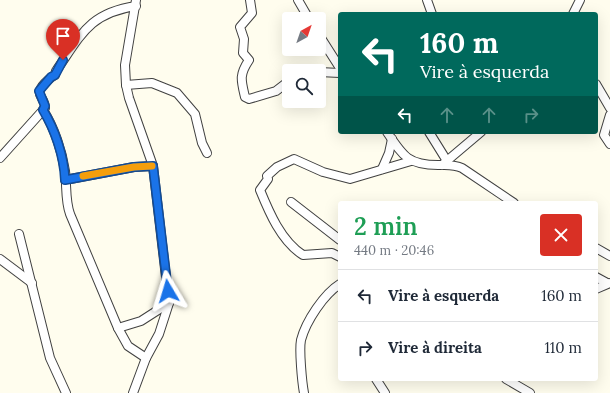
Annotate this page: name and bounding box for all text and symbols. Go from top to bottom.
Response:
north arrow [282,12,326,56]
map controls [282,12,326,108]
pin [46,19,80,60]
icon: arrive [52,25,74,47]
text: 160 m [420,25,498,61]
icon: left [354,28,406,80]
text: Vire à esquerda [420,60,549,83]
button: search [282,64,326,108]
icon: left [394,104,416,126]
icon: ahead [436,104,458,126]
icon: ahead [478,104,500,126]
icon: right [520,104,542,126]
text: 2 min [354,211,418,242]
button: close [540,214,582,256]
text: 440 m · 20:46 [354,242,434,259]
position arrow [147,270,189,312]
icon: left [354,285,376,307]
text: Vire à esquerda [388,286,499,305]
text: 160 m [541,286,582,305]
icon: right [354,337,376,359]
text: Vire à direita [388,338,482,357]
text: 110 m [544,338,582,357]

